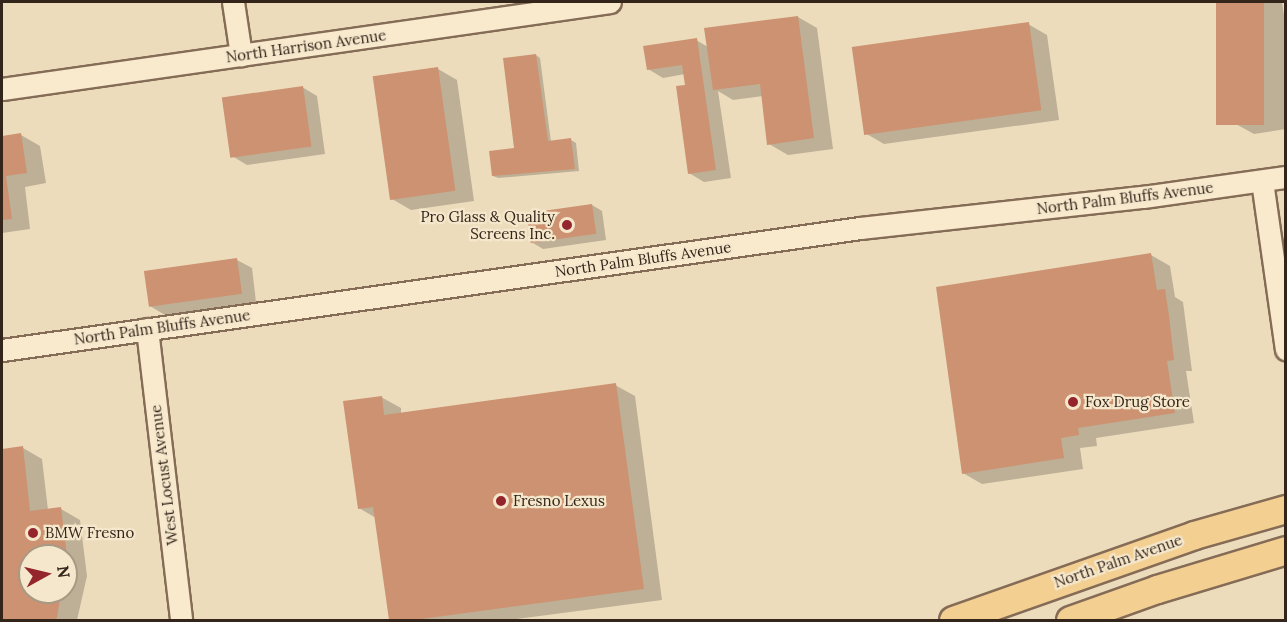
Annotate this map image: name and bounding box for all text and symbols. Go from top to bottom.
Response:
street label: North Harrison Avenue [225,26,387,66]
street label: North Palm Bluffs Avenue [1036,178,1214,218]
place label: Pro Glass & Quality Screens Inc. [420,207,555,242]
marker: Pro Glass & Quality Screens Inc. [560,218,574,232]
street label: North Palm Bluffs Avenue [554,238,732,280]
street label: North Palm Bluffs Avenue [73,306,251,348]
place label: Fox Drug Store [1085,393,1190,411]
marker: Fox Drug Store [1066,395,1080,409]
street label: West Locust Avenue [146,404,182,546]
place label: Fresno Lexus [513,492,605,510]
marker: Fresno Lexus [494,494,508,508]
place label: BMW Fresno [45,524,134,542]
marker: BMW Fresno [26,526,40,540]
street label: North Palm Avenue [1052,531,1184,591]
north arrow [18,544,78,604]
text: N [53,564,75,579]

